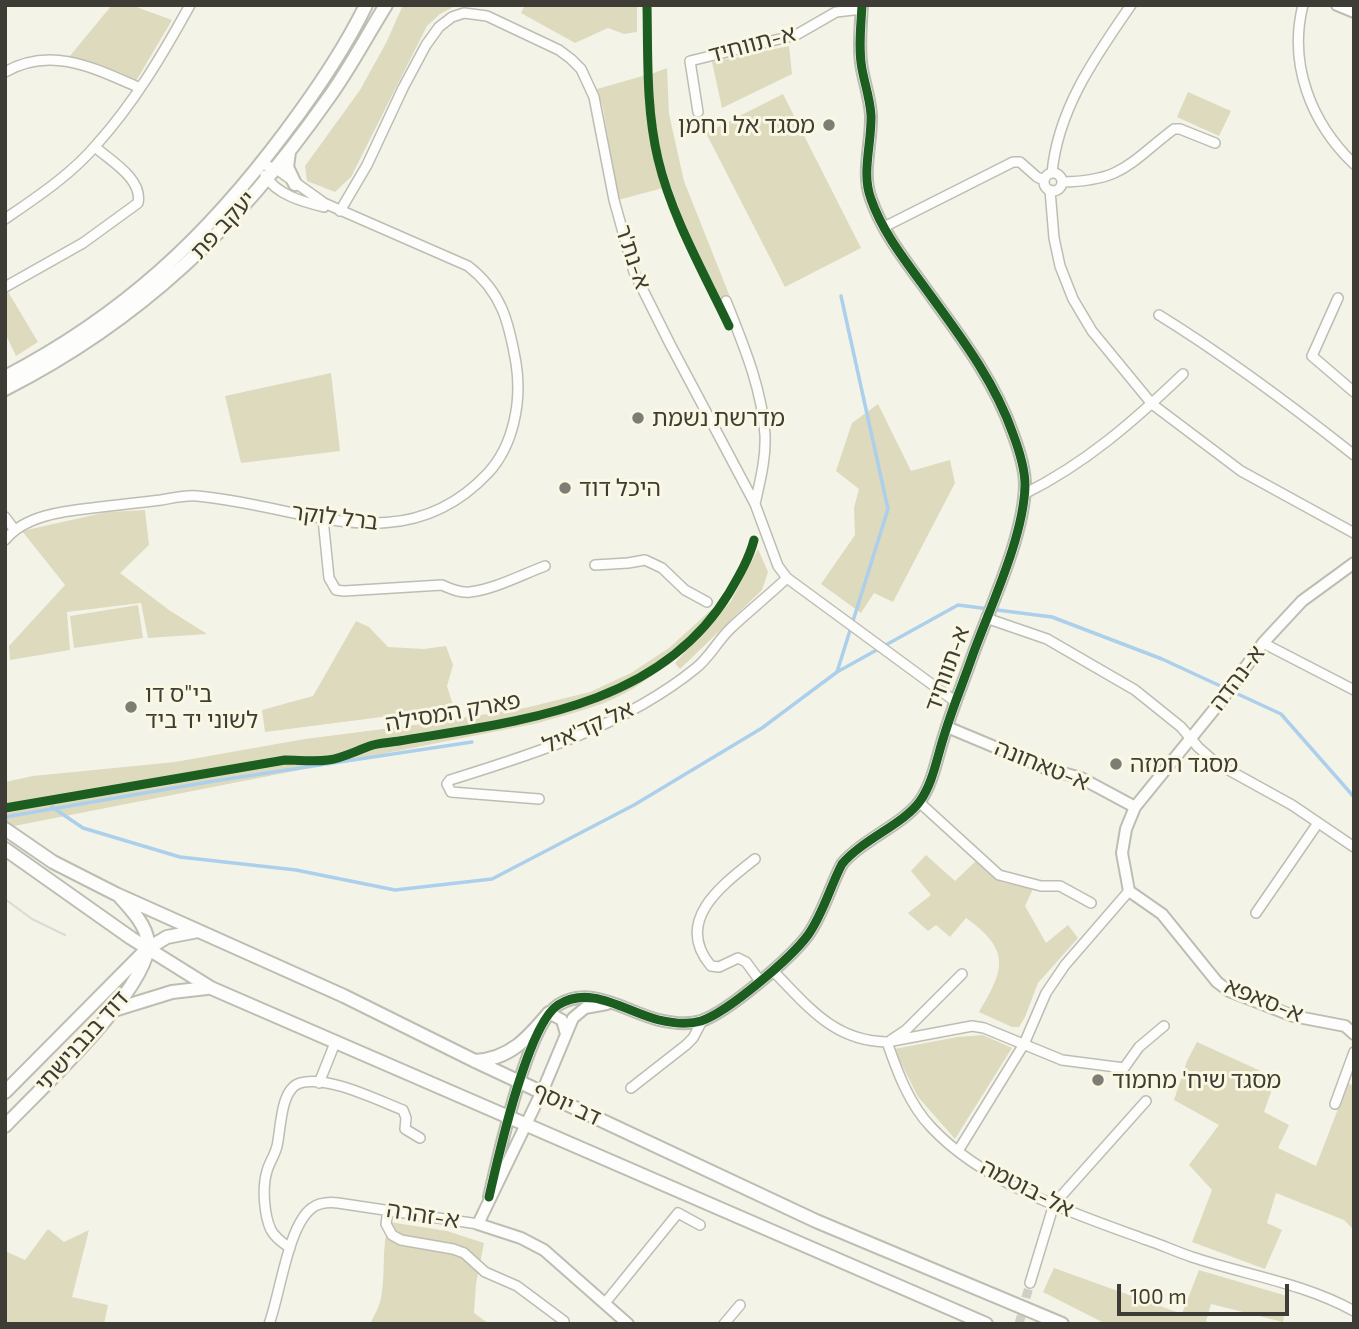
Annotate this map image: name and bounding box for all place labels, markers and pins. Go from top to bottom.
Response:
place label: מסגד אל רחמן [678,111,815,139]
marker: מסגד אל רחמן [821,117,837,133]
place label: מדרשת נשמת [652,404,785,432]
marker: מדרשת נשמת [630,410,646,426]
place label: היכל דוד [579,474,661,502]
marker: היכל דוד [557,480,573,496]
place label: בי"ס דו לשוני יד ביד [145,680,258,734]
marker: בי"ס דו לשוני יד ביד [123,699,139,715]
place label: מסגד חמזה [1130,750,1238,778]
marker: מסגד חמזה [1108,756,1124,772]
place label: מסגד שיח' מחמוד [1112,1066,1281,1094]
marker: מסגד שיח' מחמוד [1090,1072,1106,1088]

